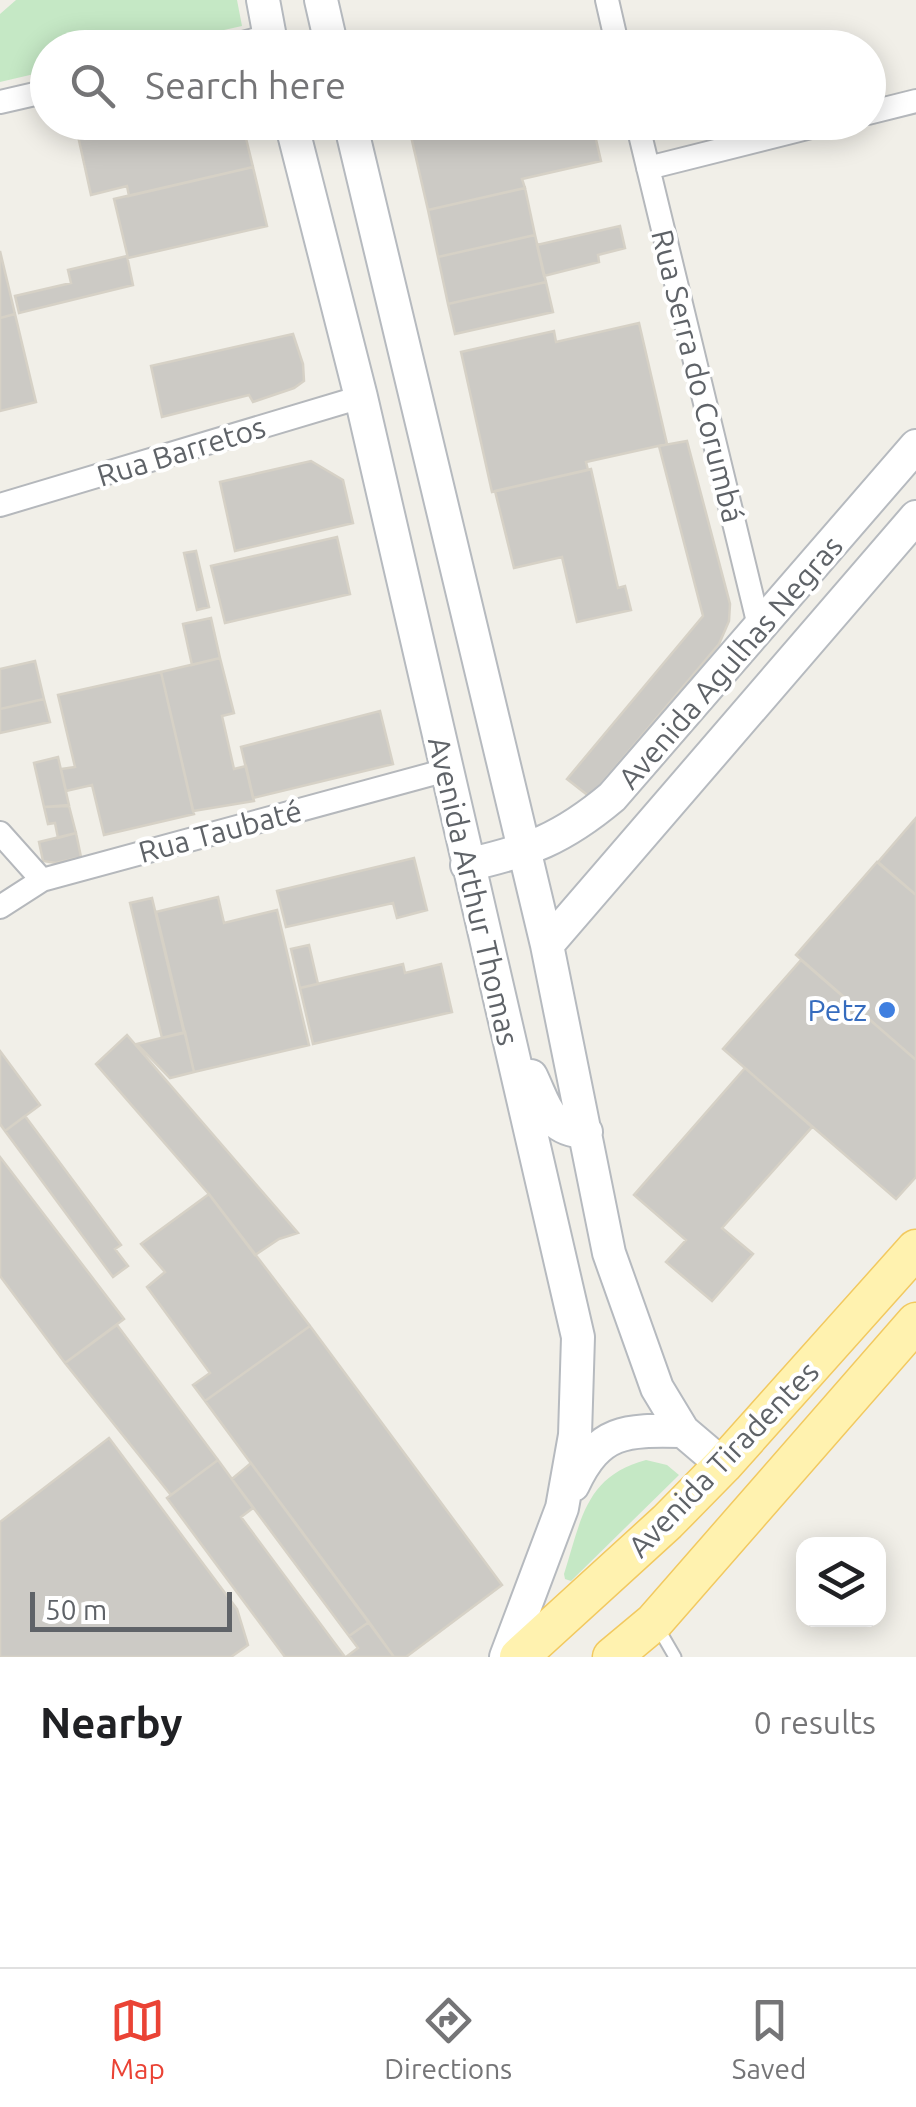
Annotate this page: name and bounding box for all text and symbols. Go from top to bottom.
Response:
search box [30,30,886,140]
icon: search [65,58,120,113]
text: Search here [145,64,346,106]
street label: Rua Serra do Corumbá [645,226,751,526]
street label: Rua Barretos [93,409,269,493]
street label: Avenida Agulhas Negras [611,529,849,795]
street label: Avenida Arthur Thomas [422,734,526,1048]
street label: Rua Taubaté [135,793,305,869]
place label: Petz [808,993,867,1027]
marker: Petz [876,999,898,1021]
street label: Avenida Tiradentes [621,1354,825,1564]
map controls [796,1537,886,1627]
button: layers [796,1537,886,1627]
scale bar [30,1587,232,1632]
text: 50 m [45,1594,107,1625]
text: Nearby [40,1699,183,1746]
text: 0 results [754,1704,876,1740]
tab: Map [110,1993,165,2084]
tab: Directions [384,1993,512,2084]
tab: Saved [732,1993,806,2084]

